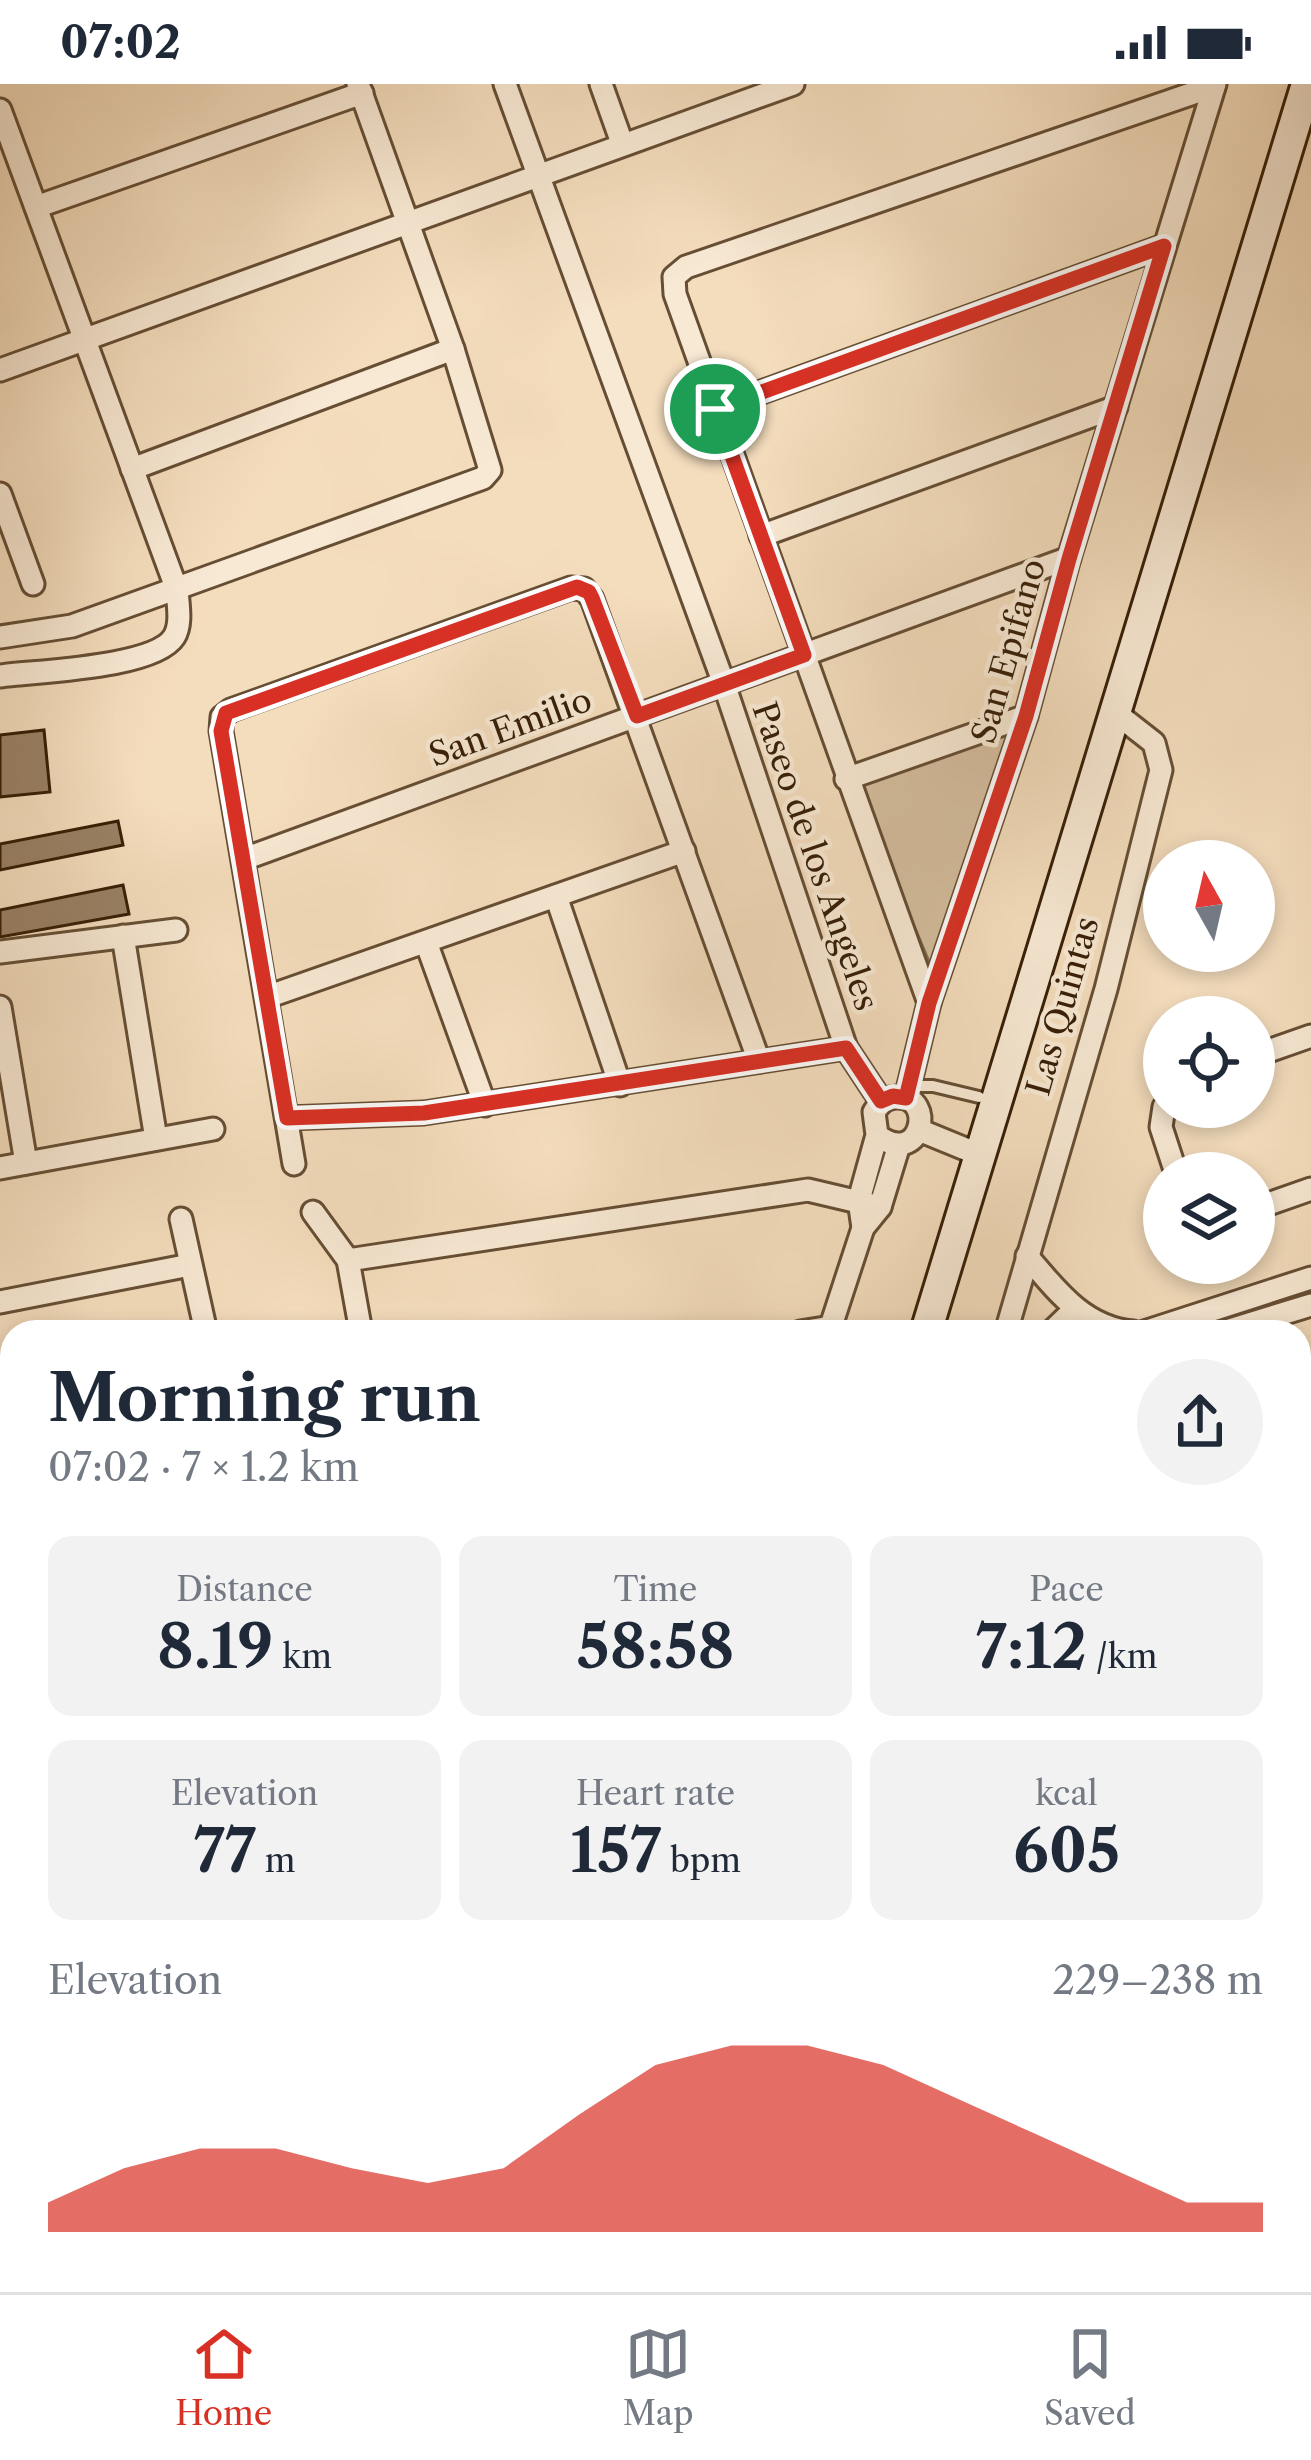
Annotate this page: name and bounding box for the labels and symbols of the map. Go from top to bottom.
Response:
pin [664,358,766,460]
street label: San Epifano [963,554,1054,748]
street label: San Emilio [423,679,597,776]
street label: Paseo de los Angeles [744,697,888,1016]
north arrow [1143,840,1275,972]
street label: Las Quintas [1017,912,1108,1100]

